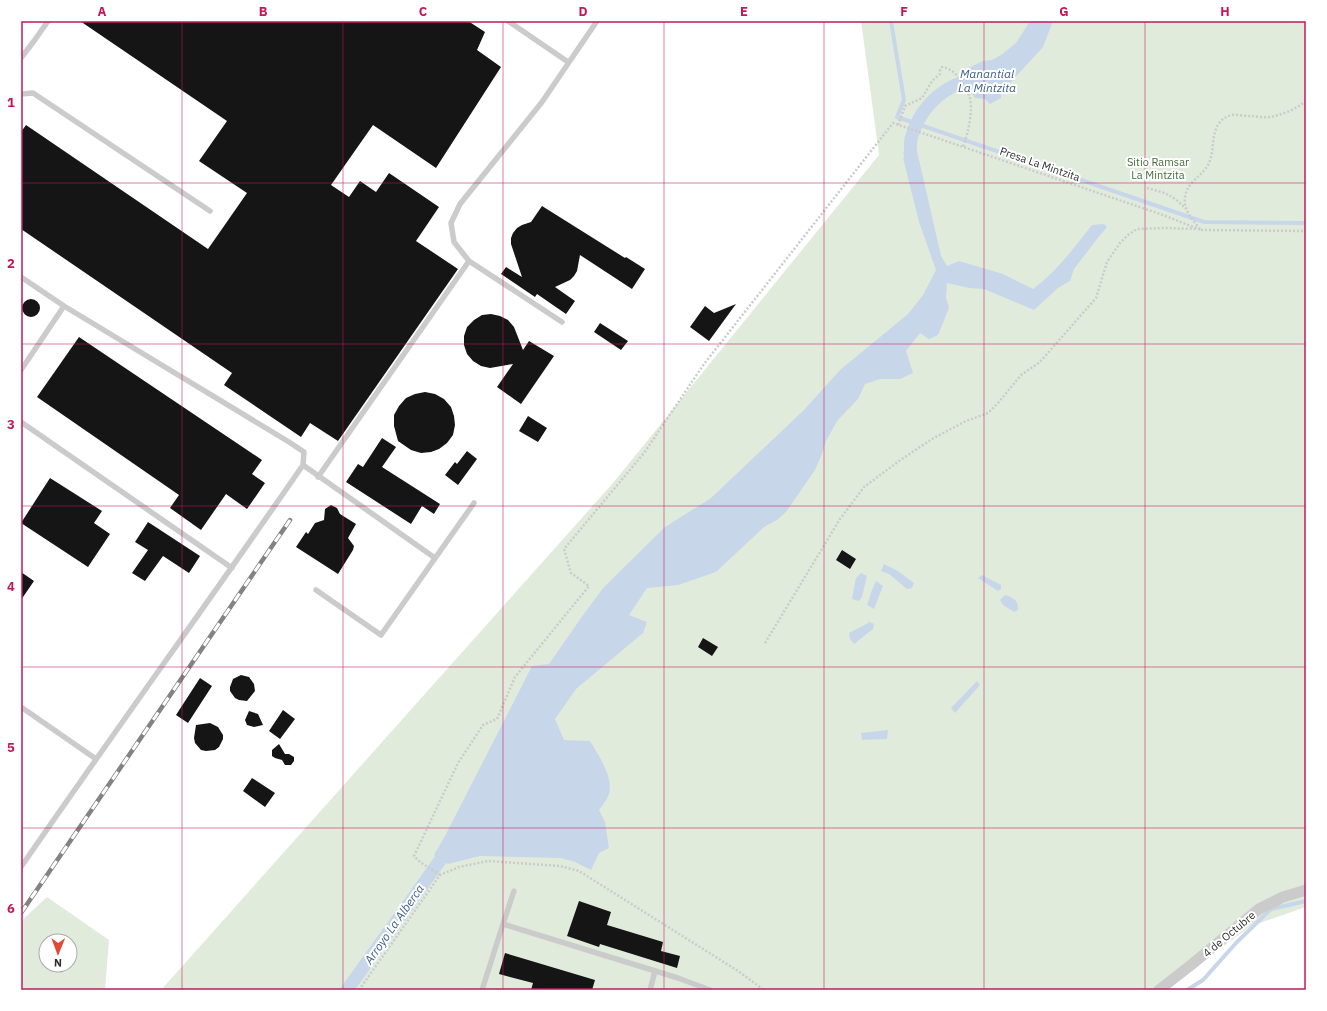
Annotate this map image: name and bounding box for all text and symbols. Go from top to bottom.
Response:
text: A [98,3,107,20]
text: B [259,3,268,20]
text: C [419,3,428,20]
text: D [578,3,588,20]
text: E [740,3,748,20]
text: F [900,3,908,20]
text: G [1059,3,1069,20]
text: H [1220,3,1230,20]
water label: Manantial La Mintzita [958,66,1016,95]
text: 1 [7,94,15,111]
street label: Presa La Mintzita [998,144,1082,184]
park label: Sitio Ramsar La Mintzita [1127,155,1189,182]
text: 2 [7,255,15,272]
text: 3 [7,416,15,433]
text: 4 [7,578,15,595]
text: 5 [7,739,15,756]
water label: Arroyo La Alberca [360,881,427,968]
text: 6 [7,900,15,917]
street label: 4 de Octubre [1200,908,1258,960]
north arrow [38,933,78,973]
text: N [54,956,62,970]

